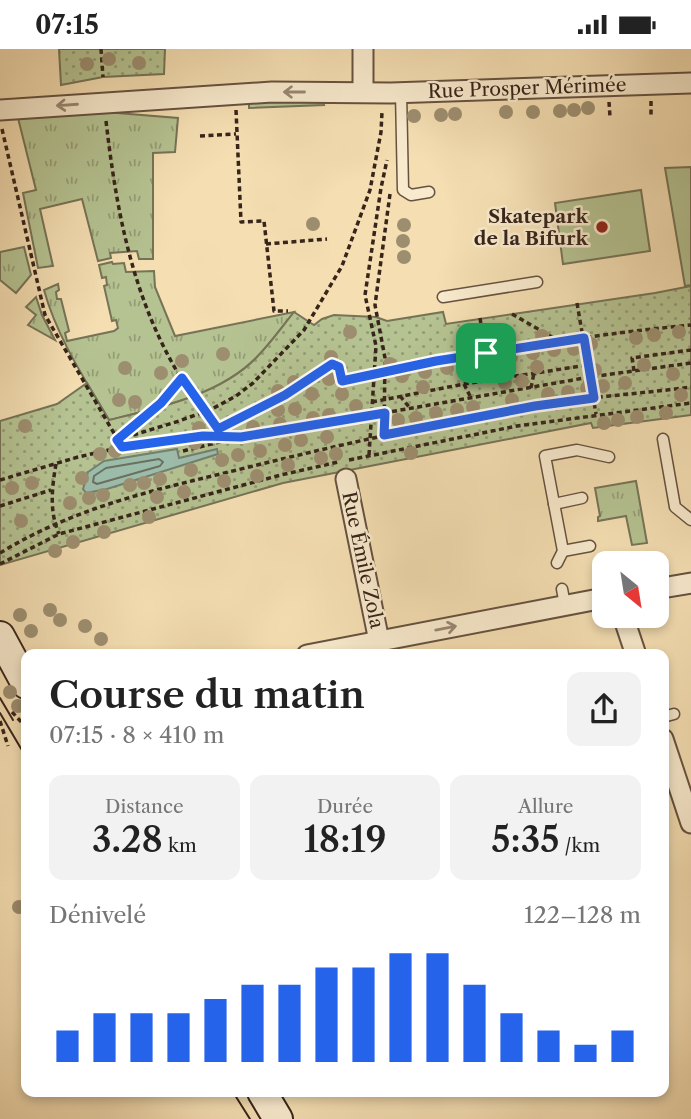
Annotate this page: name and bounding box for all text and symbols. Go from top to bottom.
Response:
text: 07:15 [35,9,99,41]
street label: Rue Prosper Mérimée [427,73,627,103]
one-way arrow [283,85,306,99]
one-way arrow [56,99,79,112]
place label: Skatepark de la Bifurk [474,205,588,250]
marker: Skatepark de la Bifurk [594,219,610,235]
pin [456,323,516,383]
icon: arrive [467,334,505,372]
street label: Rue Émile Zola [337,489,389,631]
north arrow [592,551,668,628]
map controls [592,551,669,628]
one-way arrow [434,621,457,634]
text: Course du matin [49,671,365,718]
button: share [567,672,641,746]
text: 07:15 · 8 × 410 m [49,721,224,749]
text: Distance [105,795,184,818]
text: Durée [317,795,373,818]
text: Allure [518,795,573,818]
text: 3.28 [92,818,163,861]
text: 18:19 [303,818,387,861]
text: 5:35 [491,818,559,861]
text: km [163,834,197,857]
text: /km [559,834,600,857]
text: Dénivelé [49,901,146,929]
text: 122–128 m [524,901,641,929]

